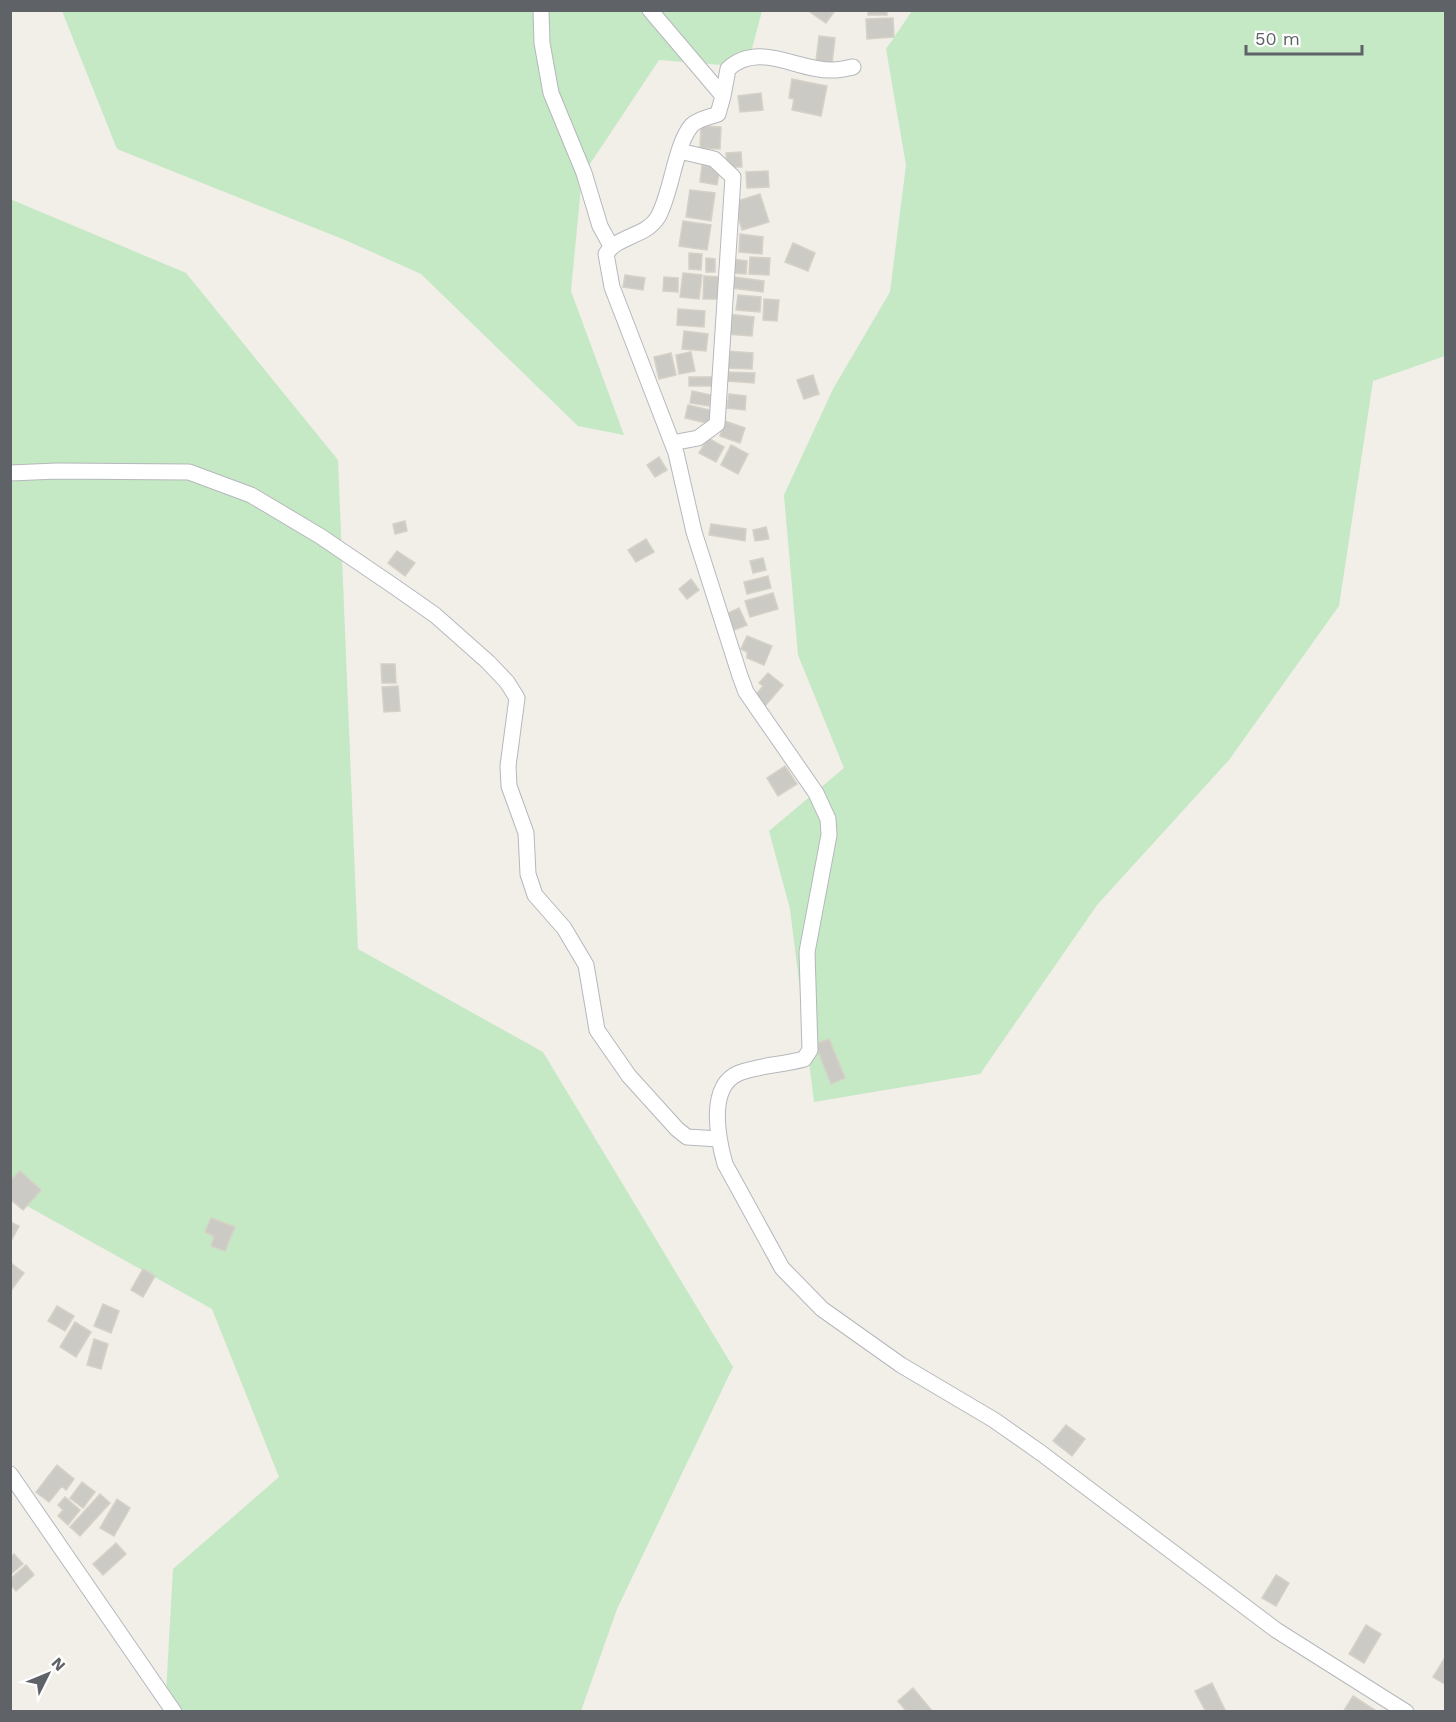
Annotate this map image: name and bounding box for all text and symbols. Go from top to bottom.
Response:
scale bar [1246,18,1362,56]
text: 50 m [1255,28,1300,49]
north arrow [18,1644,78,1704]
text: N [48,1653,70,1675]

